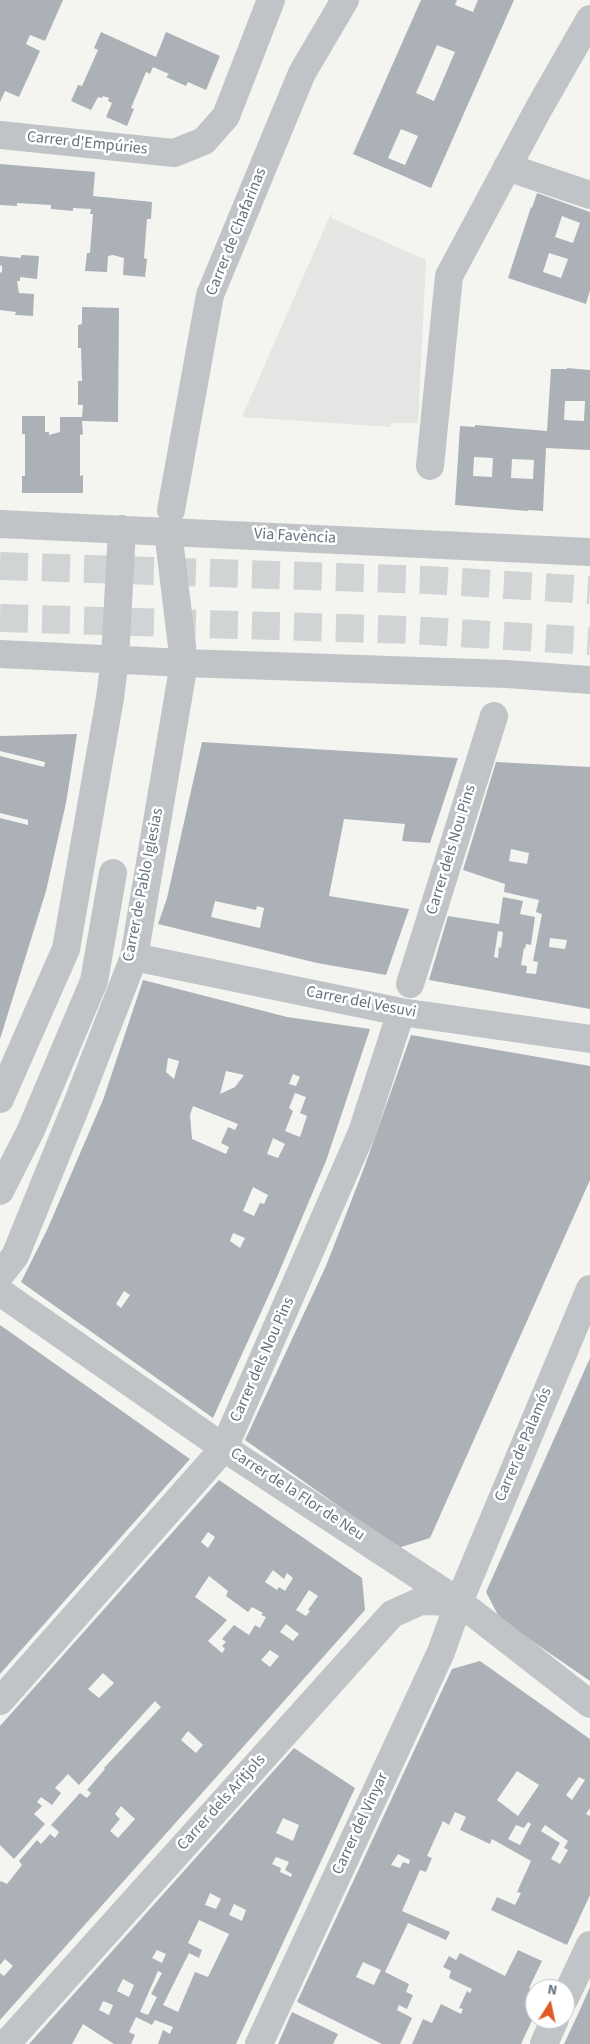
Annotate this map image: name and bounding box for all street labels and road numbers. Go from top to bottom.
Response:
street label: Carrer d'Empúries [26,128,148,160]
street label: Carrer de Chafarinas [203,165,271,299]
street label: Via Favència [253,525,337,549]
street label: Carrer dels Nou Pins [423,783,481,917]
street label: Carrer de Pablo Iglesias [120,807,168,963]
street label: Carrer del Vesuvi [304,983,418,1023]
street label: Carrer dels Nou Pins [227,1294,299,1426]
street label: Carrer de Palamós [491,1385,557,1505]
street label: Carrer de la Flor de Neu [226,1444,368,1546]
street label: Carrer dels Aritjols [174,1751,270,1855]
street label: Carrer del Vinyar [329,1770,393,1878]

